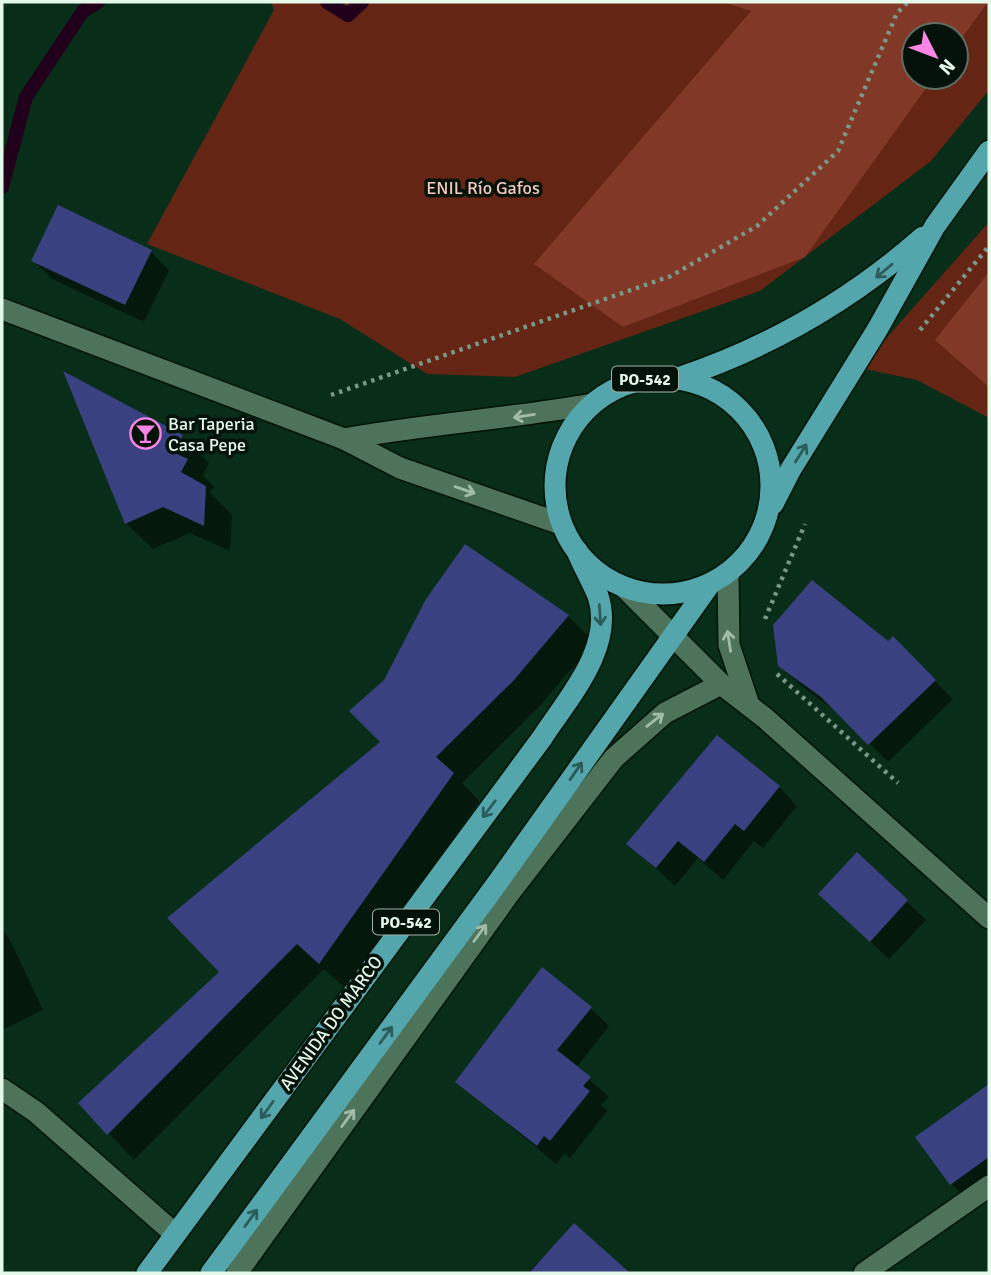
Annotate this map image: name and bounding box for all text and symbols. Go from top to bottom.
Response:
north arrow [900,21,970,91]
text: N [934,54,960,80]
park label: ENIL Río Gafos [426,177,540,199]
one-way arrow [875,263,893,279]
road number: PO-542 [612,366,678,392]
one-way arrow [514,410,536,423]
place label: Bar Taperia Casa Pepe [168,413,255,456]
bar icon: Bar Taperia Casa Pepe [128,417,162,451]
one-way arrow [794,443,808,463]
one-way arrow [453,485,475,497]
one-way arrow [593,603,606,626]
one-way arrow [722,630,735,653]
one-way arrow [646,713,664,728]
one-way arrow [569,762,583,781]
one-way arrow [482,799,496,818]
road number: PO-542 [373,910,439,934]
one-way arrow [473,924,487,943]
street label: AVENIDA DO MARCO [275,952,387,1094]
one-way arrow [378,1025,393,1044]
one-way arrow [259,1100,274,1119]
one-way arrow [341,1109,355,1128]
one-way arrow [244,1209,259,1228]

